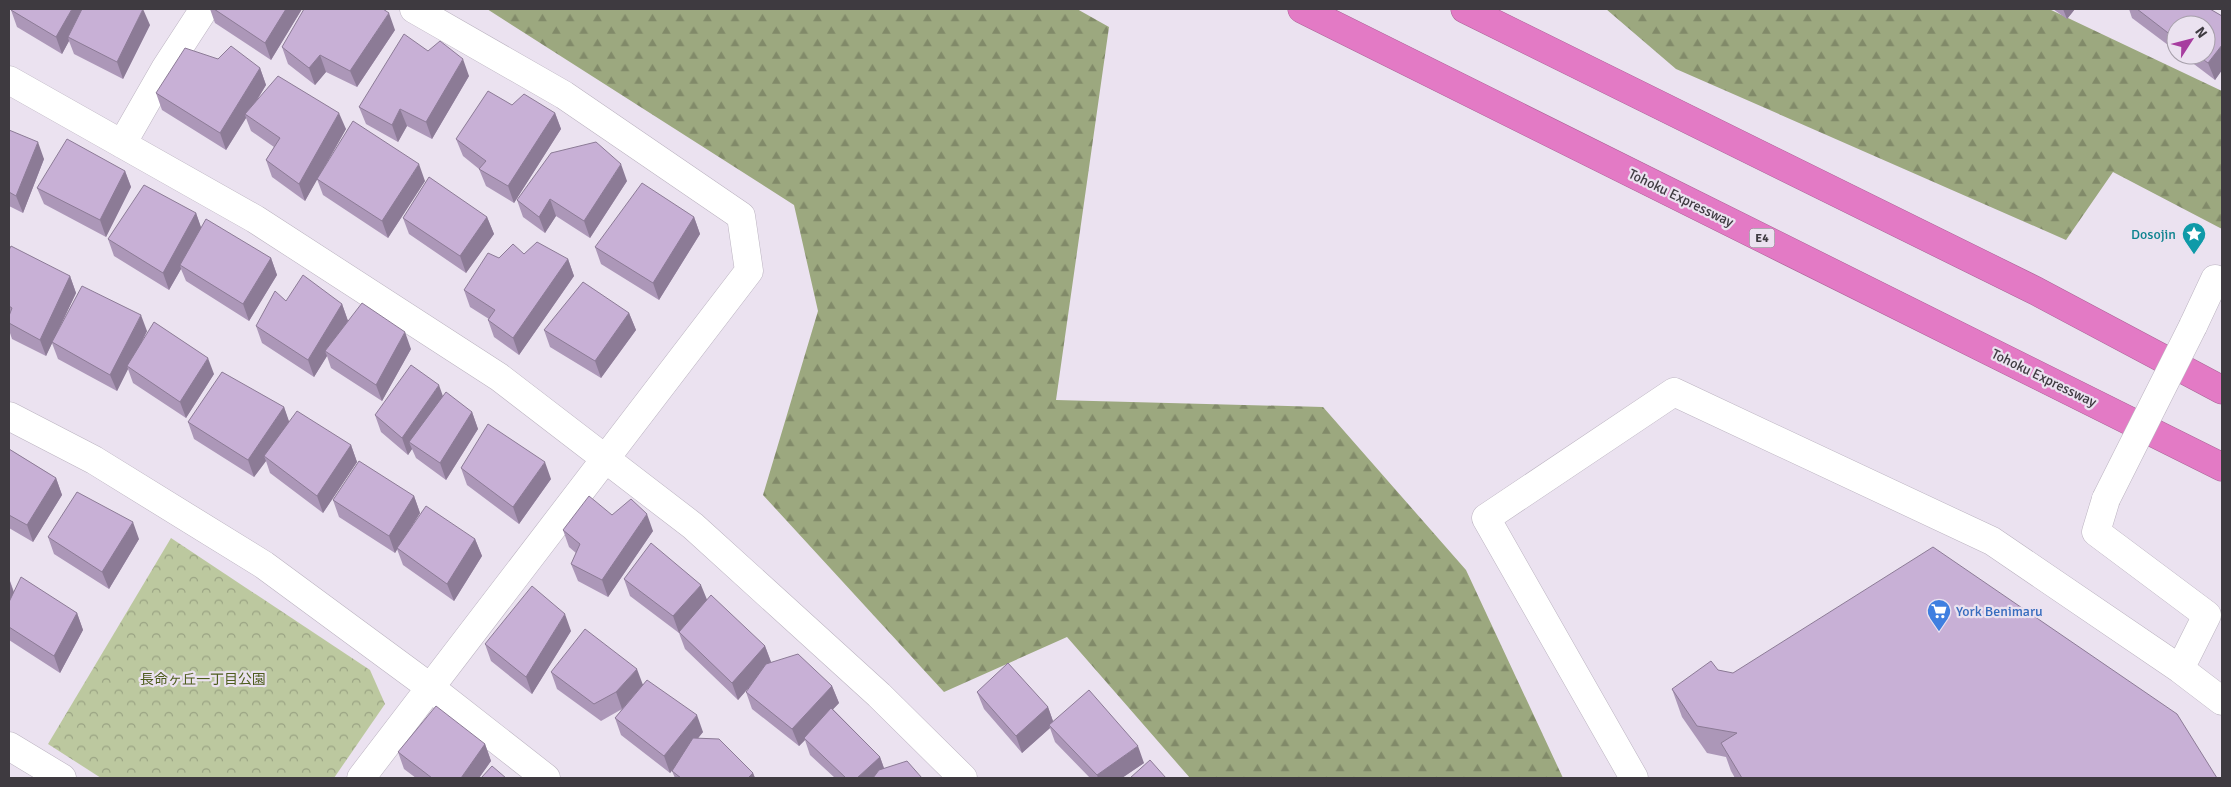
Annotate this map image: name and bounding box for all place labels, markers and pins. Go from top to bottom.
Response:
place icon: Dosojin [2181,221,2207,255]
place label: Dosojin [2131,226,2176,243]
supermarket icon: York Benimaru [1926,598,1952,632]
place label: York Benimaru [1956,603,2043,620]

